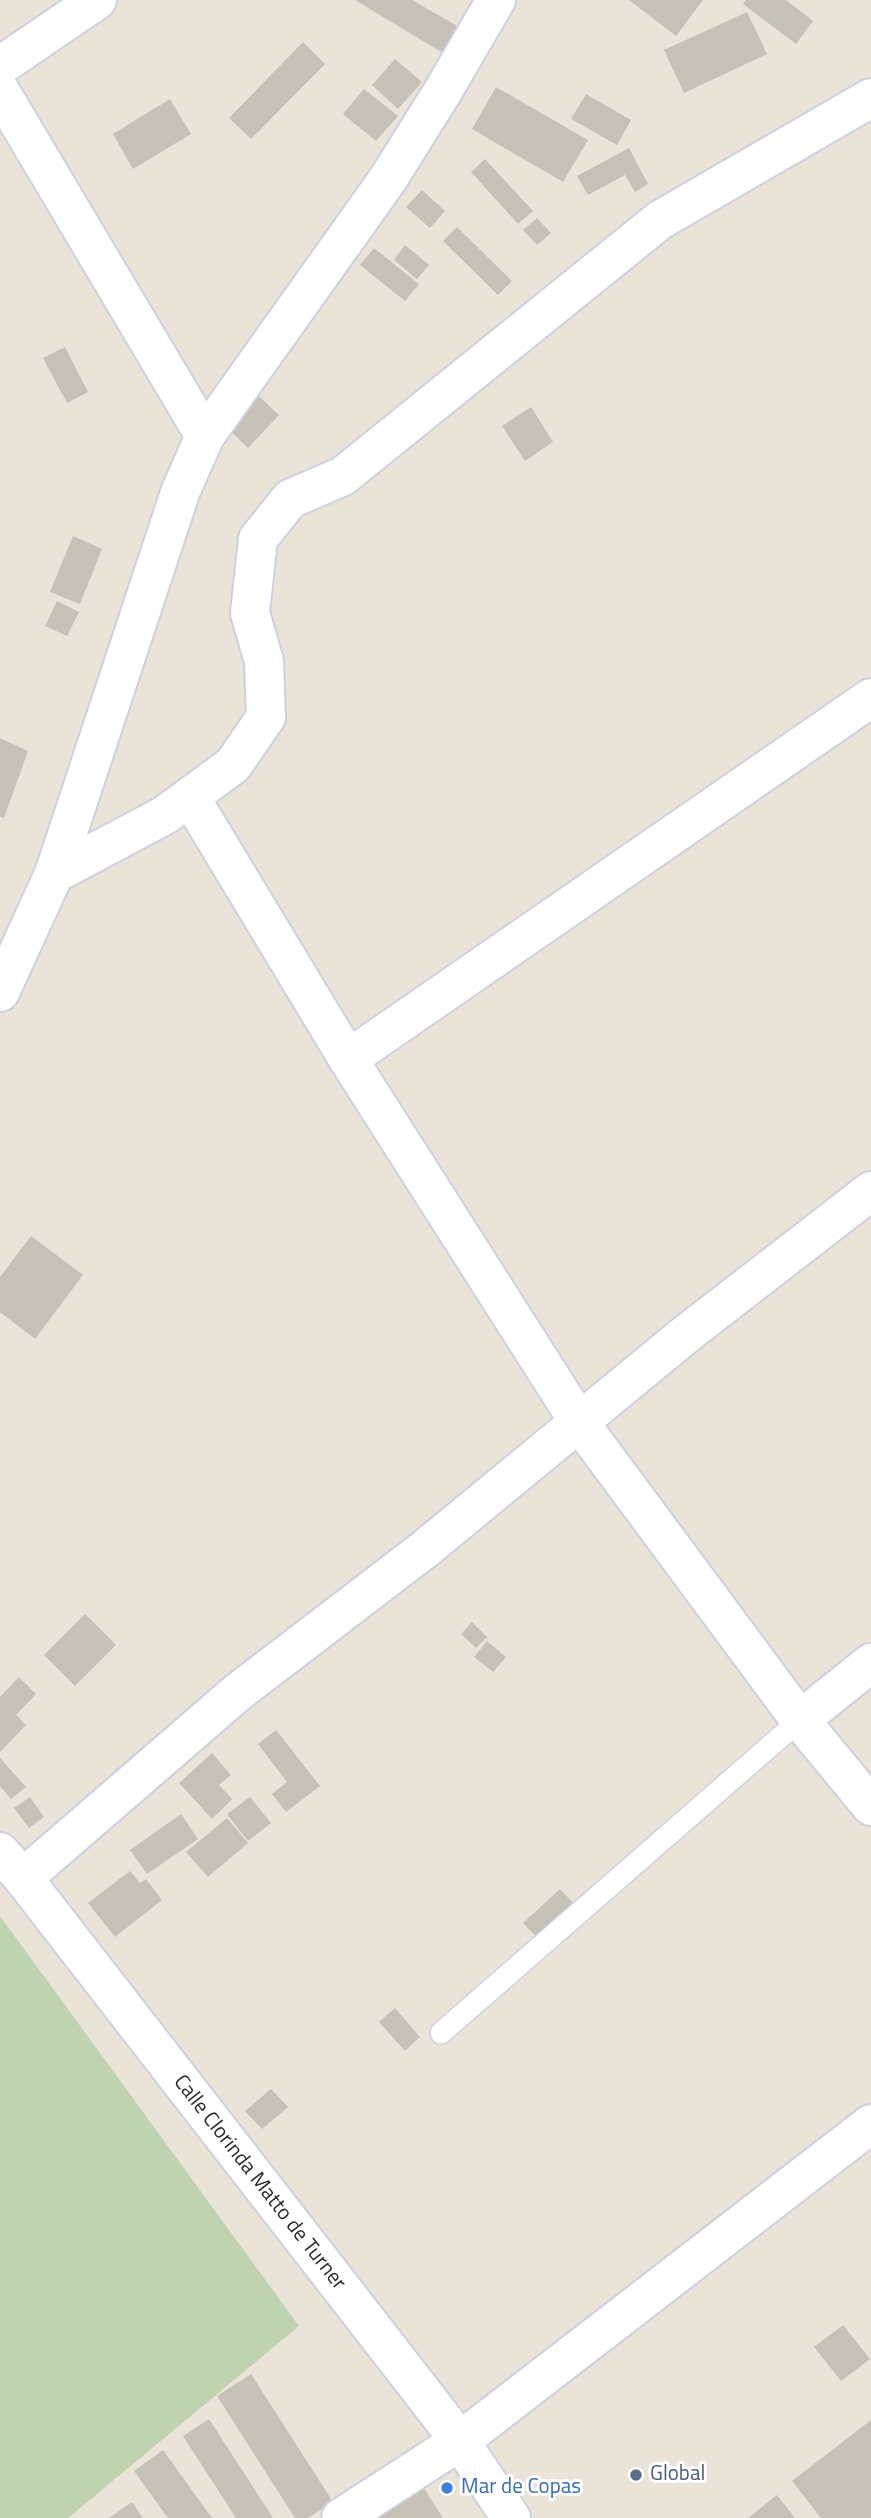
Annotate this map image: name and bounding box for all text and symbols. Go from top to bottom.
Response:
street label: Calle Clorinda Matto de Turner [167,2071,351,2295]
place label: Global [650,2462,705,2488]
marker: Global [628,2467,644,2483]
place label: Mar de Copas [461,2475,581,2501]
marker: Mar de Copas [439,2480,455,2496]

